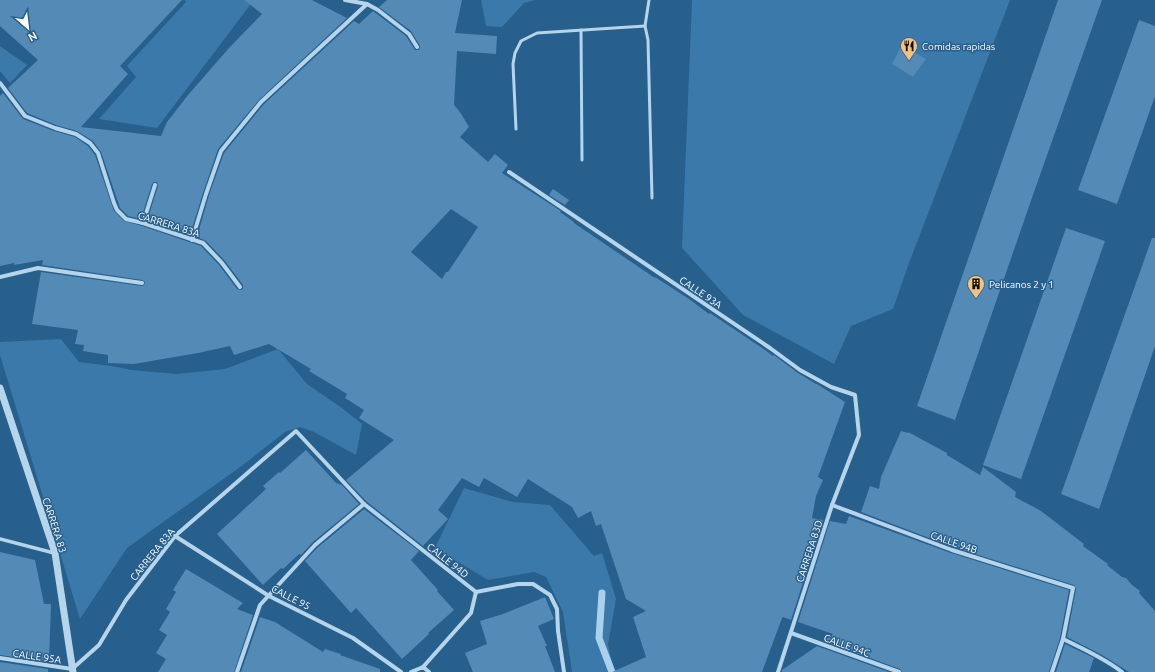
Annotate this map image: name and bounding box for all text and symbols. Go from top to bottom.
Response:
north arrow [8,8,48,48]
text: N [26,30,39,44]
restaurant icon: Comidas rapidas [899,36,919,61]
place label: Comidas rapidas [922,41,995,52]
street label: CARRERA 83A [137,210,202,239]
street label: CALLE 93A [677,274,724,311]
building icon: Pelicanos 2 y 1 [966,274,986,299]
place label: Pelicanos 2 y 1 [989,279,1054,290]
street label: CARRERA 83 [40,496,69,554]
street label: CARRERA 83D [794,519,825,584]
street label: CARRERA 83A [128,526,177,583]
street label: CALLE 94B [929,529,979,556]
street label: CALLE 94D [425,541,470,580]
street label: CALLE 95 [269,583,312,612]
street label: CALLE 94C [822,632,871,659]
street label: CALLE 95A [12,648,62,665]

